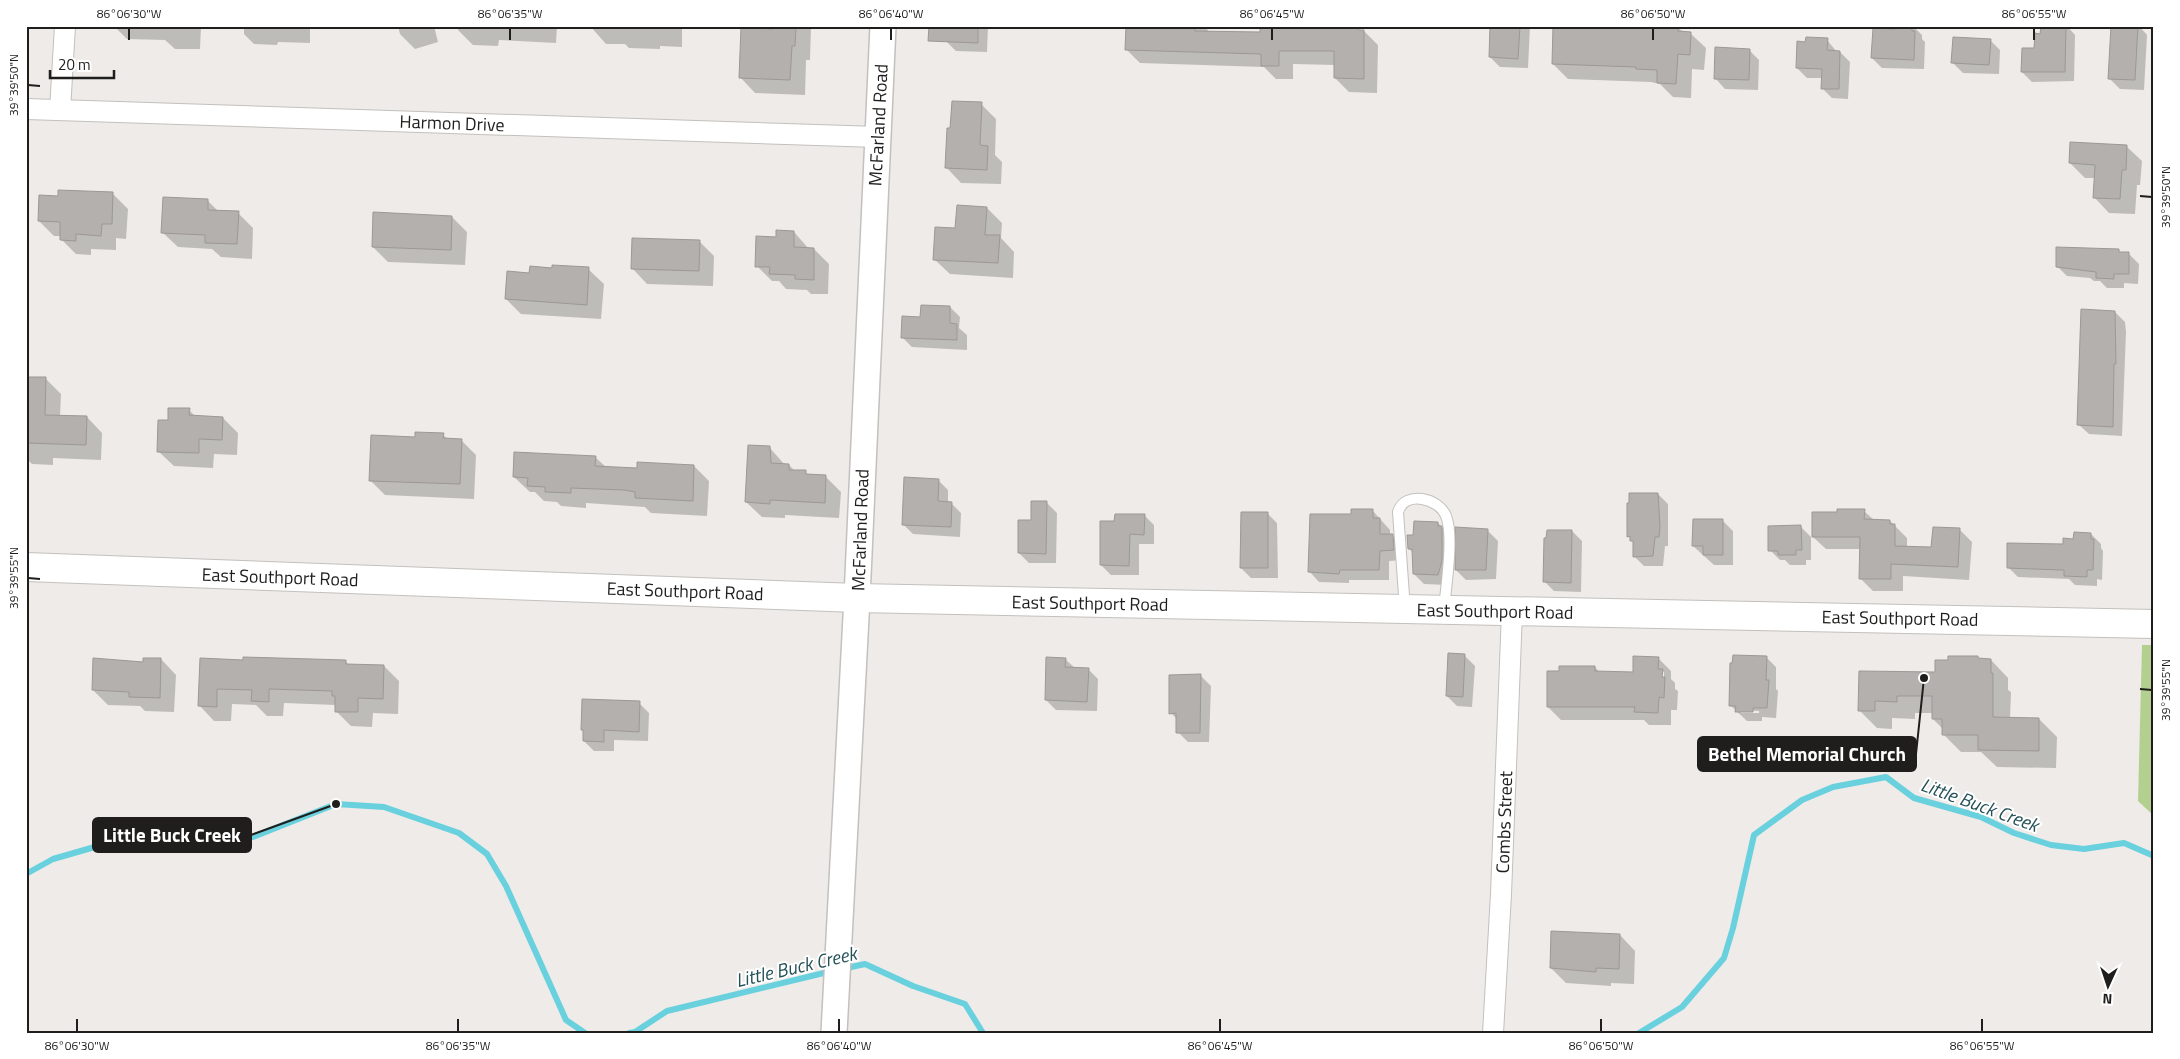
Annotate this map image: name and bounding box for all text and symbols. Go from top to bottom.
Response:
text: 86°06'30"W [97,4,162,23]
text: 86°06'35"W [478,4,543,23]
text: 86°06'40"W [859,4,924,23]
text: 86°06'45"W [1240,4,1305,23]
text: 86°06'50"W [1621,4,1686,23]
text: 86°06'55"W [2002,4,2067,23]
scale bar [50,48,114,80]
text: 20 m [58,53,91,76]
text: 39°39'50"N [4,54,23,116]
street label: McFarland Road [861,63,895,187]
street label: Harmon Drive [399,108,505,138]
text: 39°39'50"N [2156,166,2175,228]
street label: McFarland Road [844,468,876,592]
text: 39°39'55"N [4,547,23,609]
street label: East Southport Road [201,561,359,593]
street label: East Southport Road [606,575,764,607]
street label: East Southport Road [1011,588,1169,618]
street label: East Southport Road [1416,596,1574,626]
street label: East Southport Road [1821,603,1979,633]
text: 39°39'55"N [2156,659,2175,721]
callout: Bethel Memorial Church [1698,737,1916,771]
text: Bethel Memorial Church [1708,739,1906,768]
water label: Little Buck Creek [1917,769,2045,840]
street label: Combs Street [1489,770,1519,874]
callout: Little Buck Creek [93,818,251,852]
text: Little Buck Creek [103,820,241,849]
water label: Little Buck Creek [733,937,862,994]
north arrow [2082,962,2132,1012]
text: N [2102,989,2113,1010]
text: 86°06'30"W [45,1036,110,1055]
text: 86°06'35"W [426,1036,491,1055]
text: 86°06'40"W [807,1036,872,1055]
text: 86°06'45"W [1188,1036,1253,1055]
text: 86°06'50"W [1569,1036,1634,1055]
text: 86°06'55"W [1950,1036,2015,1055]

